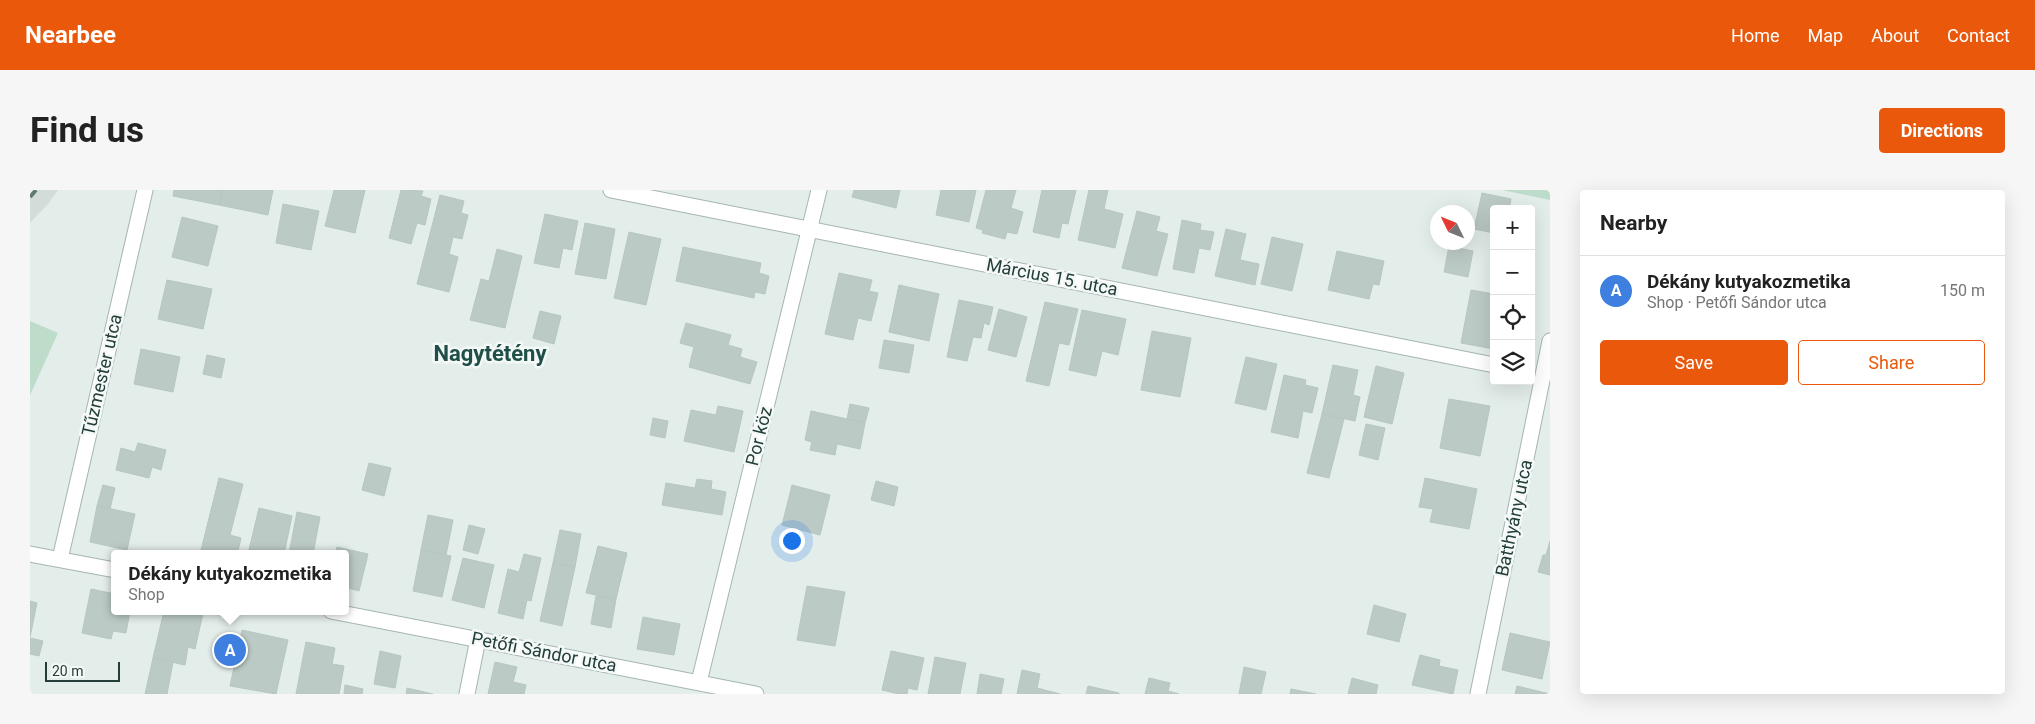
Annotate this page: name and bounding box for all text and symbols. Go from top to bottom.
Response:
text: Nearbee [25,21,116,49]
text: Home [1731,25,1780,46]
text: Map [1808,25,1843,46]
text: About [1871,25,1919,46]
text: Contact [1947,25,2010,46]
button: Directions [1879,108,2005,153]
text: Find us [30,110,144,151]
north arrow [1430,205,1475,250]
map controls [1490,205,1535,385]
button: + [1490,205,1535,250]
text: Nearby [1600,211,1667,235]
button: − [1490,250,1535,295]
street label: Március 15. utca [985,253,1120,300]
text: Dékány kutyakozmetika [1647,270,1851,293]
text: A [1611,281,1621,300]
text: 150 m [1940,281,1985,300]
text: Shop · Petőfi Sándor utca [1647,293,1827,312]
button: locate [1490,295,1535,340]
street label: Tűzmester utca [77,312,126,438]
button: layers [1490,340,1535,385]
button: Save [1600,340,1788,385]
button: Share [1798,340,1985,385]
district label: Nagytétény [434,341,547,366]
street label: Por köz [741,404,776,468]
street label: Batthyány utca [1491,458,1536,578]
your location [779,528,805,554]
popup [111,550,349,615]
text: Dékány kutyakozmetika [128,562,332,585]
text: Shop [128,585,165,604]
street label: Petőfi Sándor utca [470,627,619,676]
pin: A [214,631,246,669]
scale bar [45,659,120,682]
text: 20 m [52,663,84,679]

